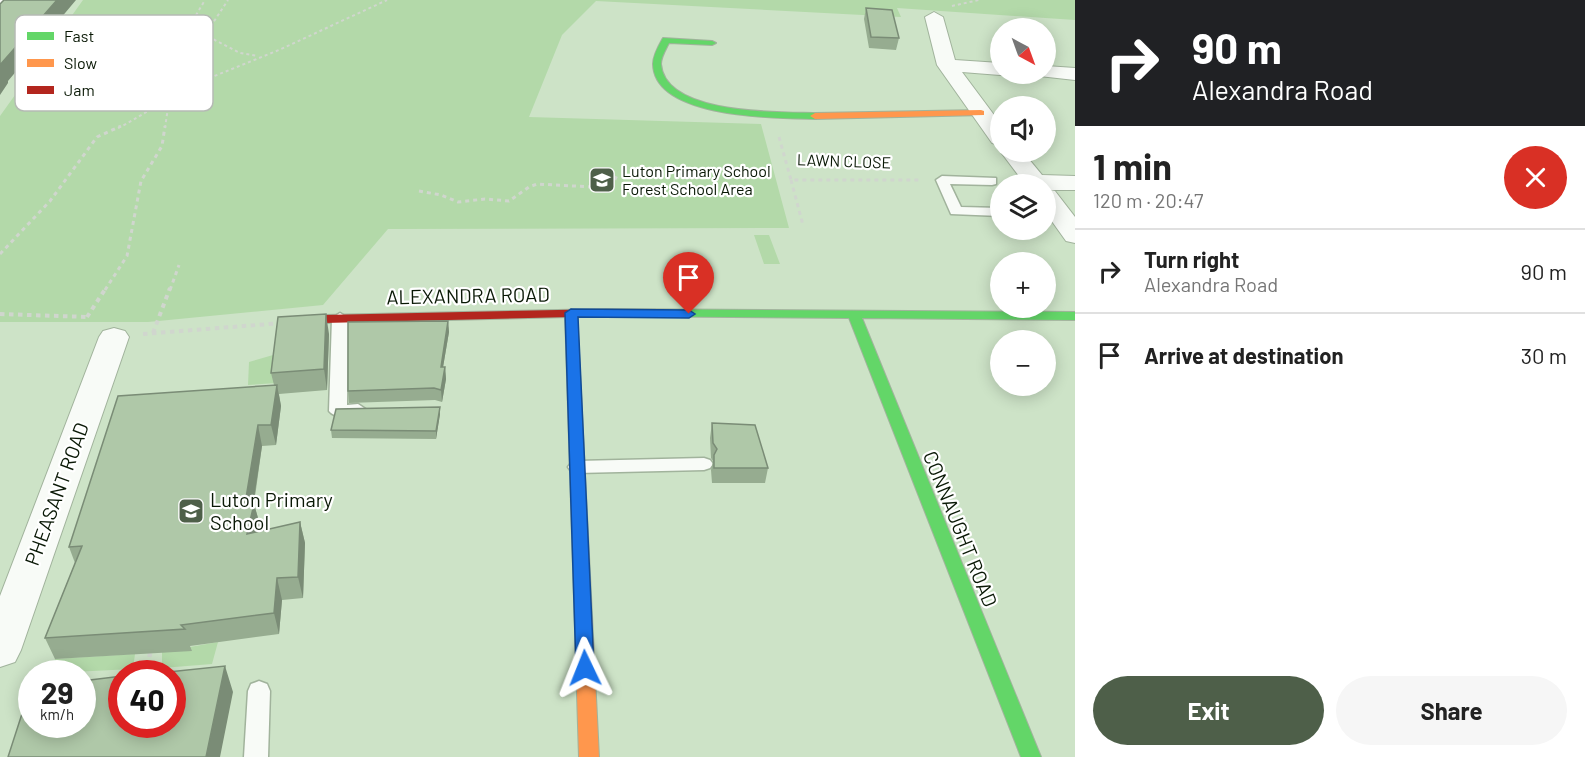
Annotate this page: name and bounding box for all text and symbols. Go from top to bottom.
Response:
legend [15,15,213,111]
north arrow [990,18,1056,84]
map controls [990,18,1056,396]
text: 90 m [1192,22,1282,72]
icon: right [1093,24,1171,102]
text: Fast [64,26,94,45]
text: Slow [64,53,97,72]
text: Alexandra Road [1192,73,1373,105]
text: Jam [64,80,95,99]
button: sound [990,96,1056,162]
text: 1 min [1093,144,1172,187]
button: close [1504,146,1567,209]
street label: LAWN CLOSE [797,149,891,172]
place label: Luton Primary School Forest School Area [622,161,771,198]
school or university icon: Luton Primary School Forest School Area [587,165,617,195]
button: layers [990,174,1056,240]
text: 120 m · 20:47 [1093,188,1203,212]
text: Turn right [1144,246,1239,272]
pin [663,252,714,314]
button: + [990,252,1056,318]
icon: right [1093,255,1126,288]
text: 90 m [1521,258,1567,284]
icon: arrive [672,261,705,294]
text: Alexandra Road [1144,272,1278,296]
street label: ALEXANDRA ROAD [386,282,550,308]
button: − [990,330,1056,396]
icon: arrive [1093,339,1126,372]
text: Arrive at destination [1144,342,1343,368]
text: 30 m [1521,342,1567,368]
street label: PHEASANT ROAD [19,419,93,568]
street label: CONNAUGHT ROAD [919,447,1003,610]
place label: Luton Primary School [210,487,333,534]
school or university icon: Luton Primary School [176,496,206,526]
position arrow [553,636,617,700]
speed limit sign: 40 [108,660,186,738]
text: 29 [41,674,73,710]
button: Exit [1093,676,1324,745]
button: Share [1336,676,1567,745]
text: km/h [40,705,74,723]

